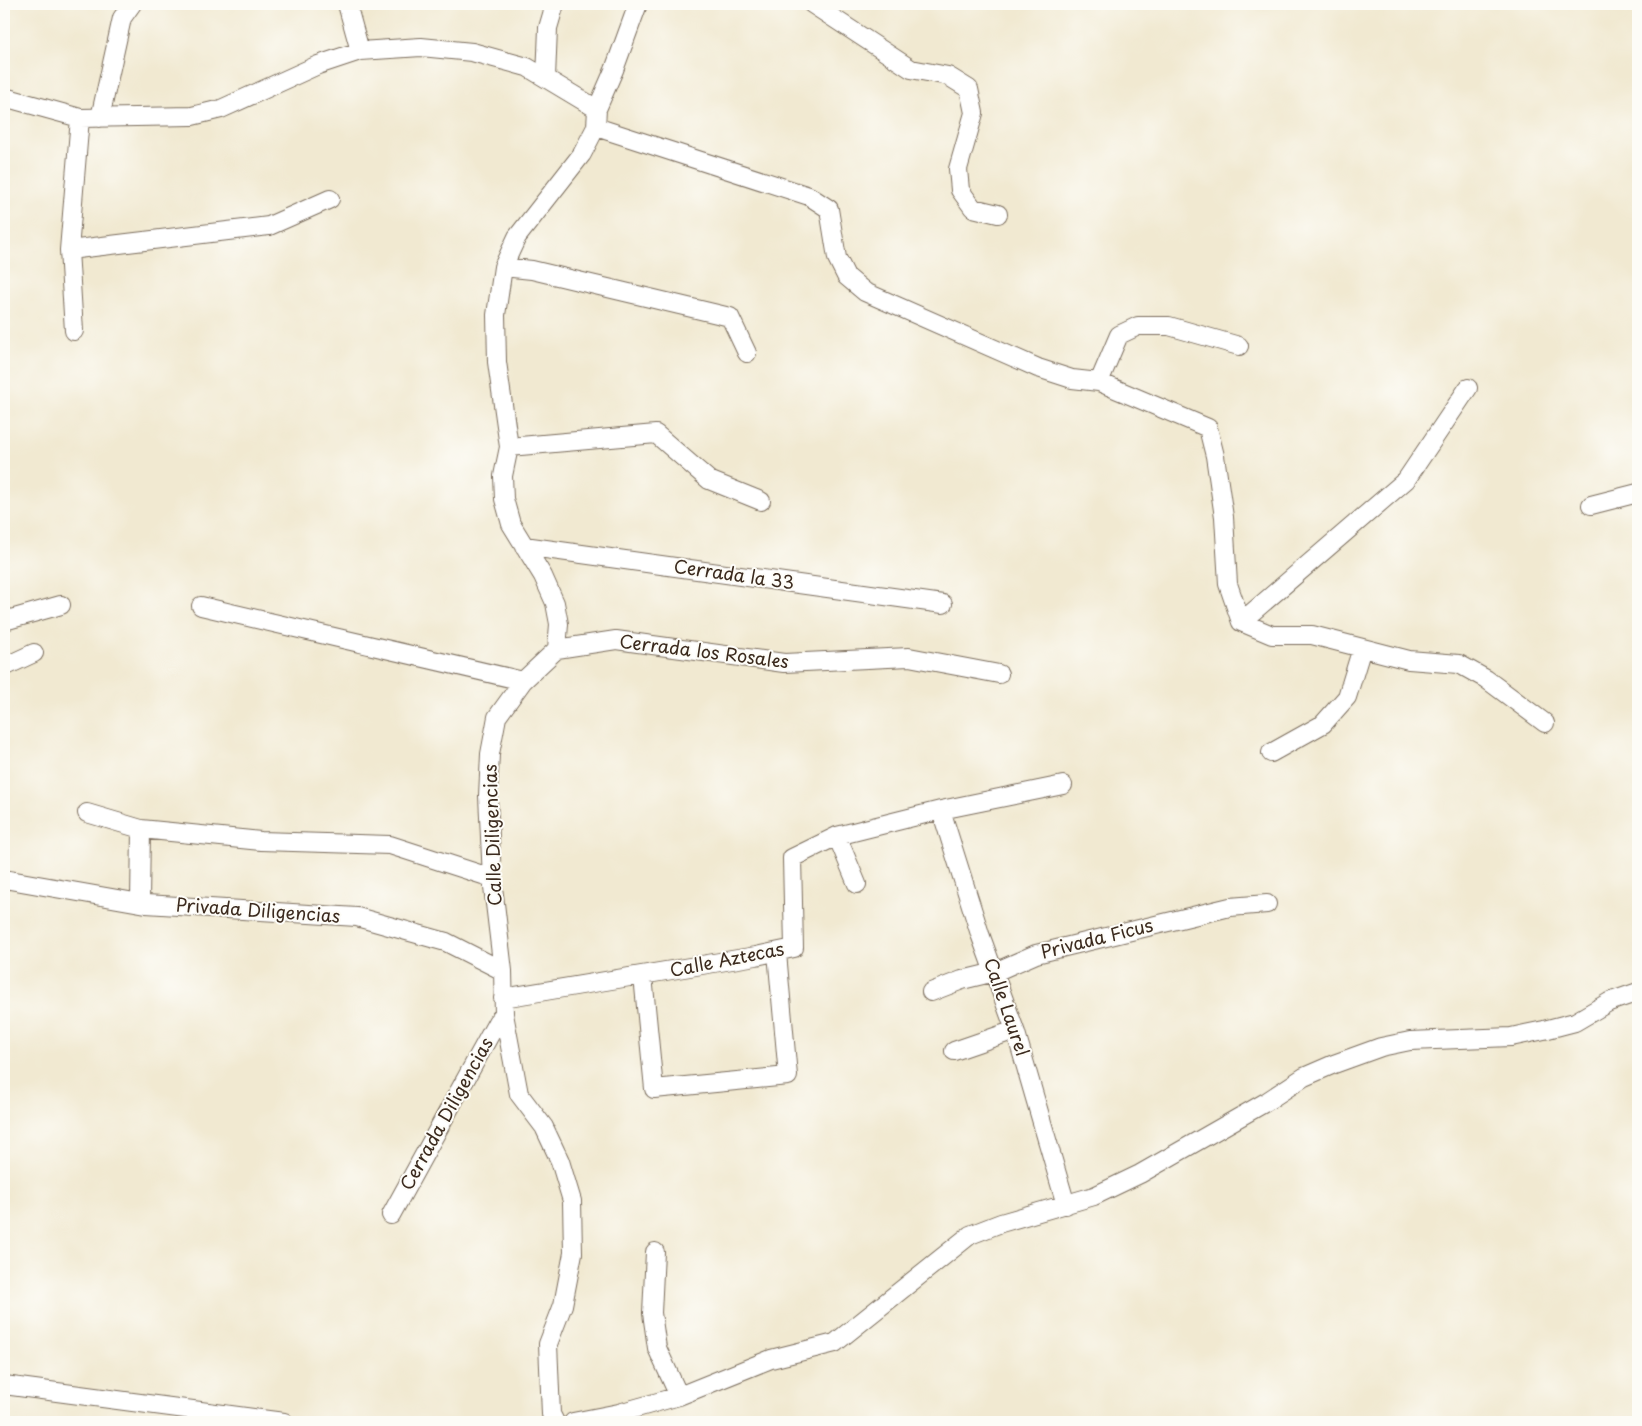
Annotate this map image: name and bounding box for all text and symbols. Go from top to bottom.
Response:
street label: Cerrada la 33 [672,552,796,595]
street label: Cerrada los Rosales [618,627,790,674]
street label: Calle Diligencias [476,764,507,906]
street label: Privada Diligencias [175,890,341,929]
street label: Privada Ficus [1038,911,1156,965]
street label: Calle Aztecas [667,934,786,983]
street label: Calle Laurel [978,954,1037,1059]
street label: Cerrada Diligencias [392,1032,499,1195]

